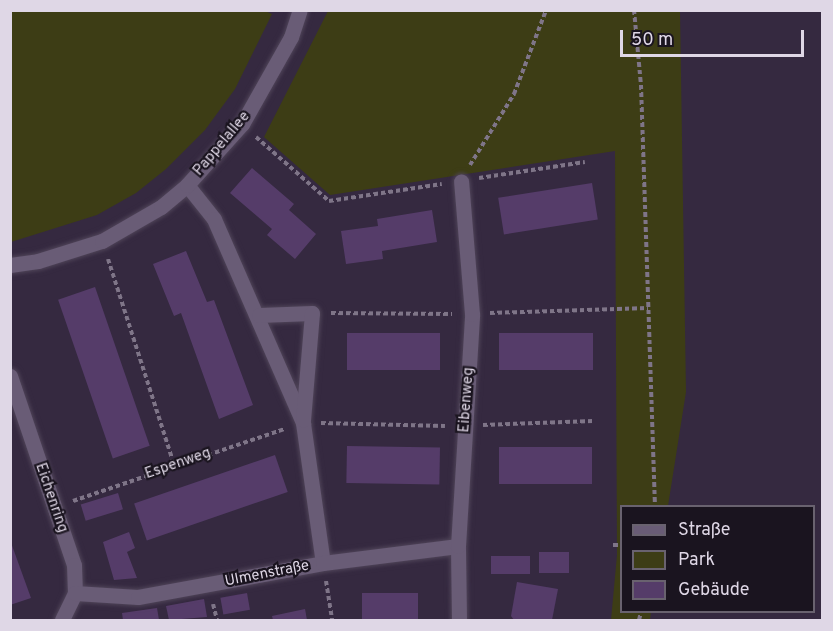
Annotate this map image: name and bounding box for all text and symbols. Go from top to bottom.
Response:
scale bar [623,18,808,56]
text: 50 m [631,29,673,52]
street label: Pappelallee [190,108,254,180]
street label: Eibenweg [456,367,478,433]
street label: Espenweg [143,444,213,484]
street label: Eichenring [31,461,71,535]
legend [620,505,815,613]
text: Straße [678,519,730,542]
text: Park [678,549,715,572]
street label: Ulmenstraße [223,557,311,591]
text: Gebäude [678,579,750,602]

